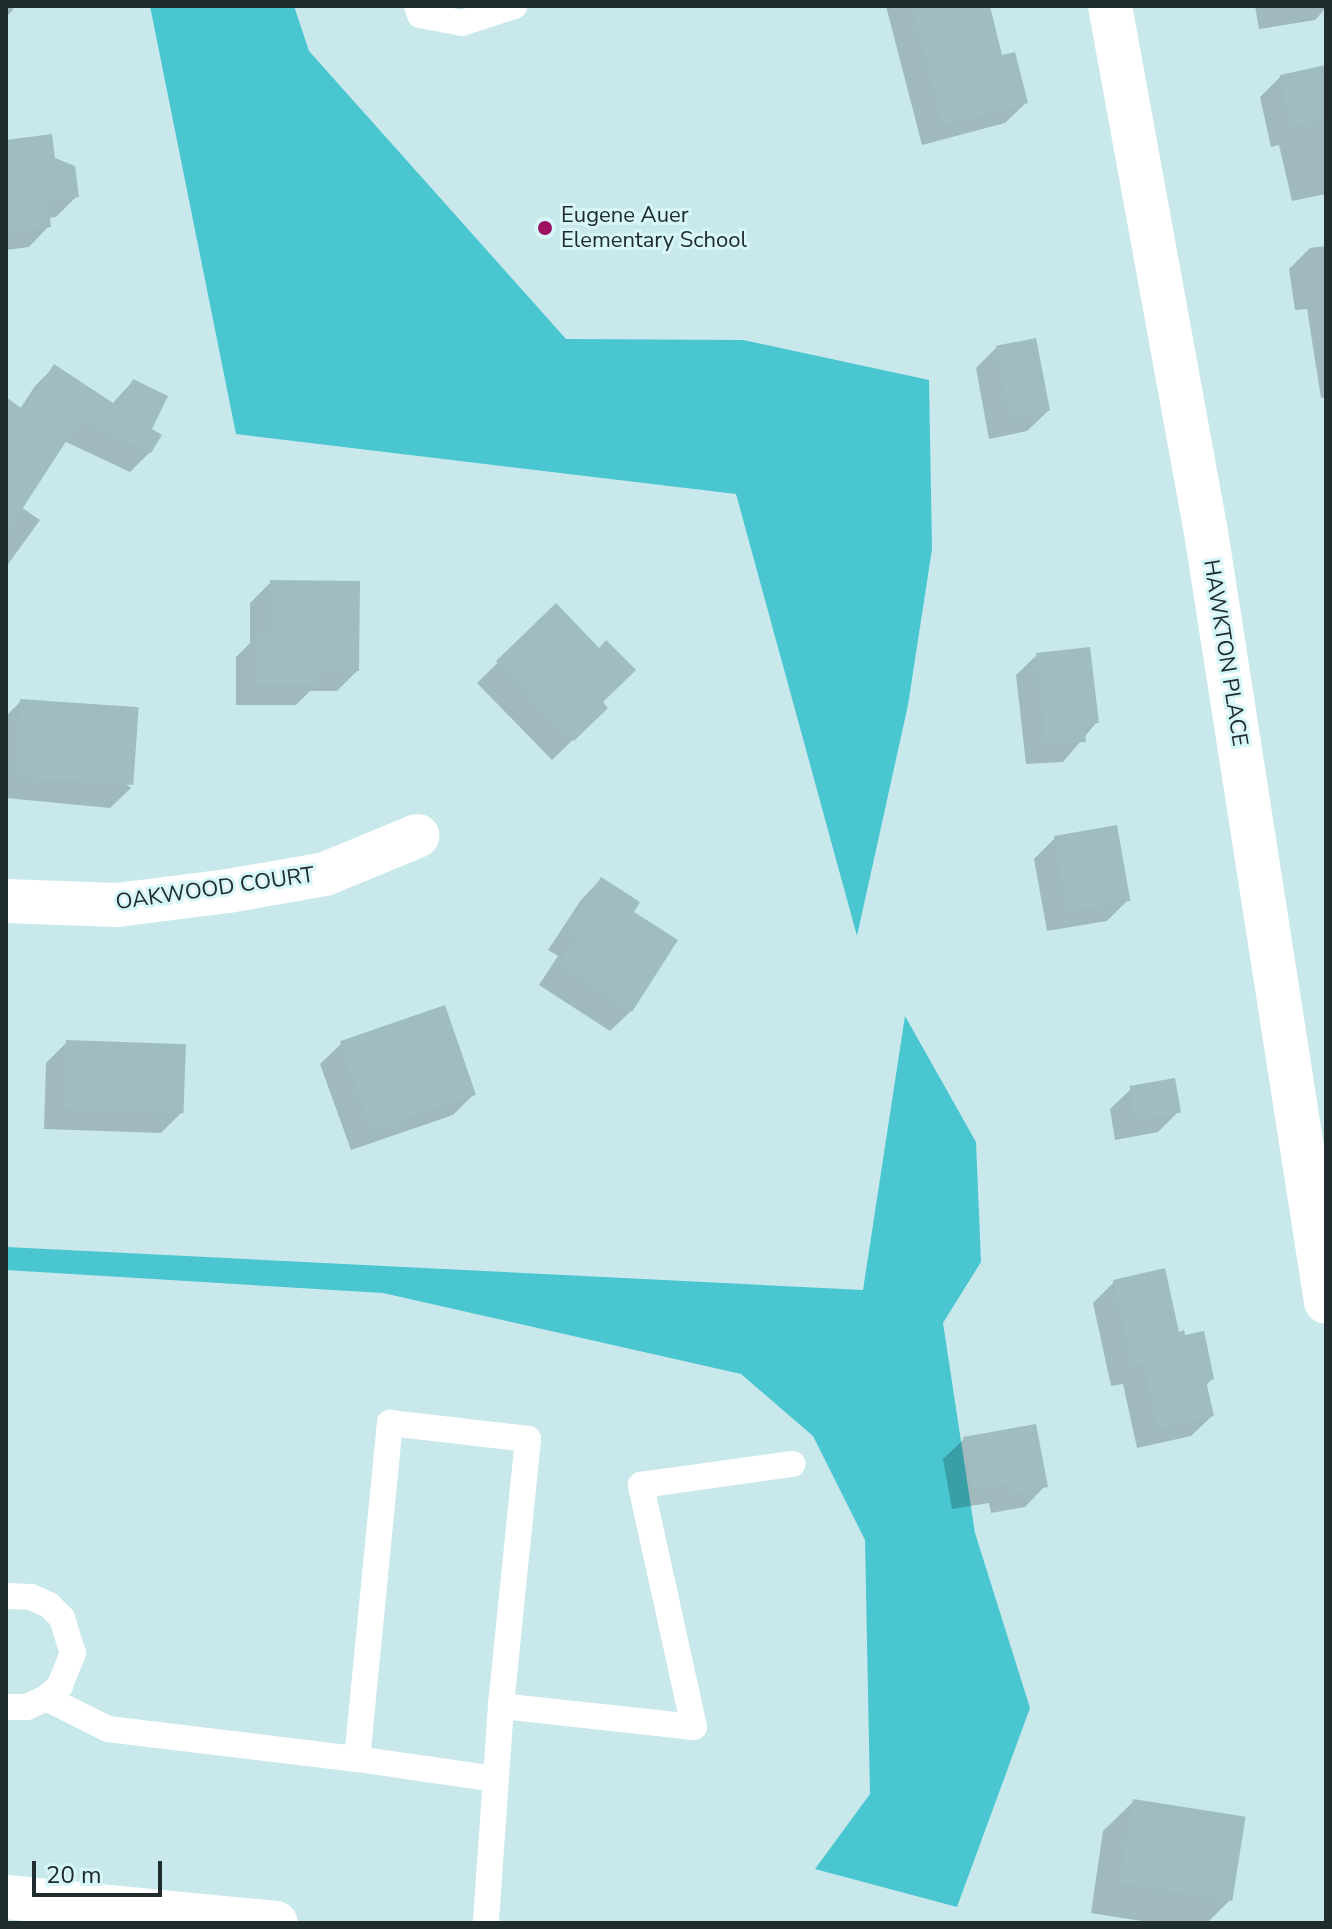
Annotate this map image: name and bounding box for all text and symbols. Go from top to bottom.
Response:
place label: Eugene Auer Elementary School [561,202,747,254]
marker: Eugene Auer Elementary School [536,219,554,237]
street label: HAWKTON PLACE [1197,558,1253,748]
street label: OAKWOOD COURT [114,862,316,916]
scale bar [36,1845,166,1895]
text: 20 m [46,1859,102,1891]

